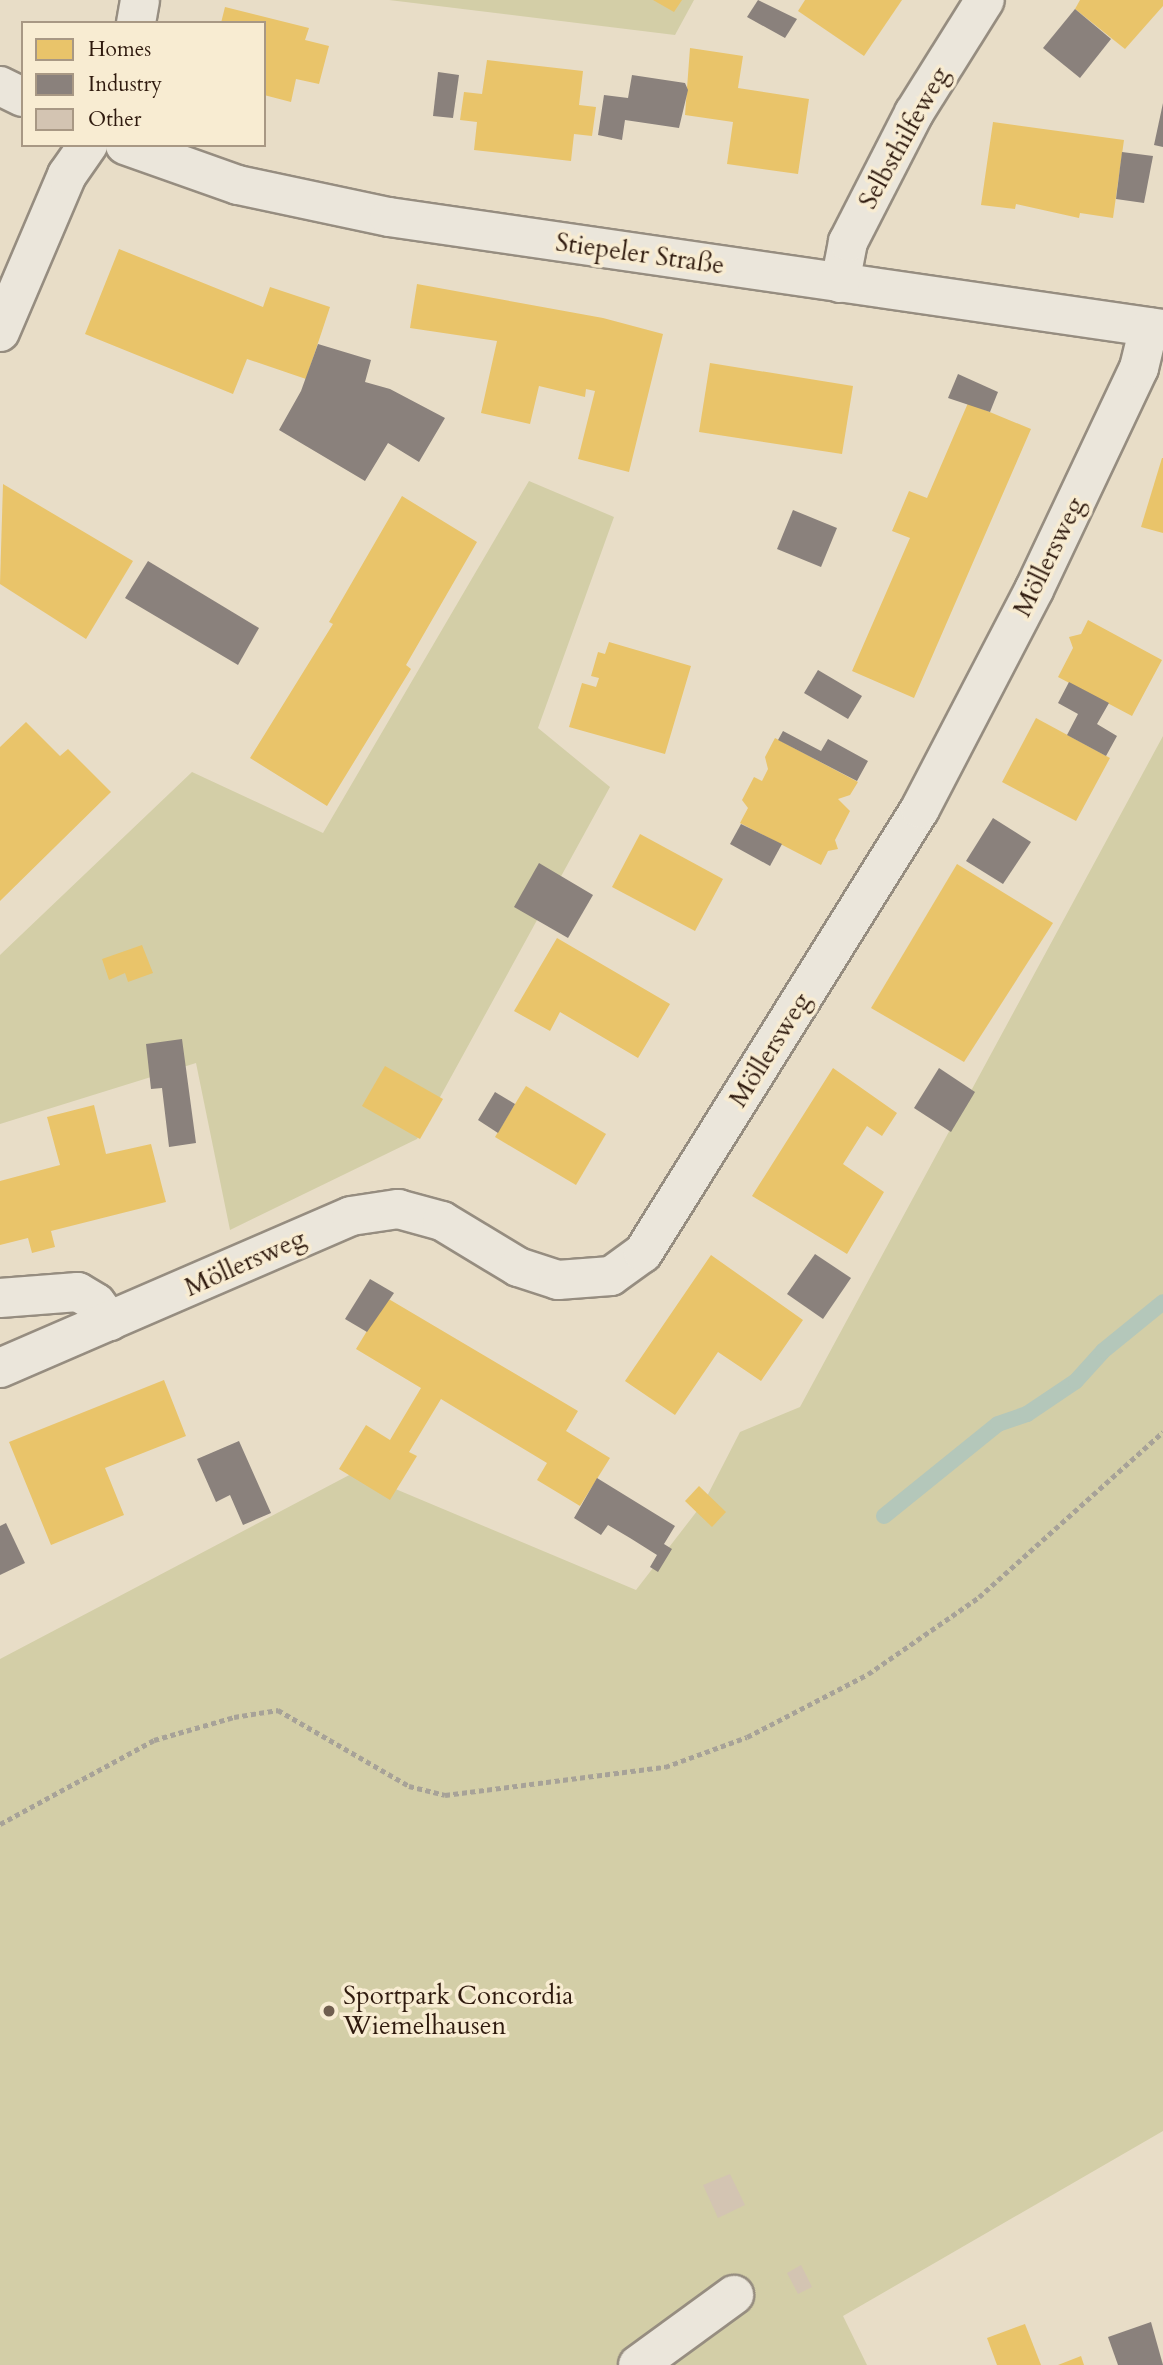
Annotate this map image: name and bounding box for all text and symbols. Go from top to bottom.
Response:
legend [21,21,266,147]
text: Homes [88,35,151,64]
street label: Selbsthilfeweg [852,62,956,214]
text: Industry [88,70,162,99]
text: Other [88,105,142,134]
street label: Stiepeler Straße [554,227,726,281]
street label: Möllersweg [1007,492,1091,622]
street label: Möllersweg [723,987,817,1113]
street label: Möllersweg [180,1223,310,1303]
place label: Sportpark Concordia Wiemelhausen [343,1980,574,2042]
marker: Sportpark Concordia Wiemelhausen [321,2003,337,2019]

